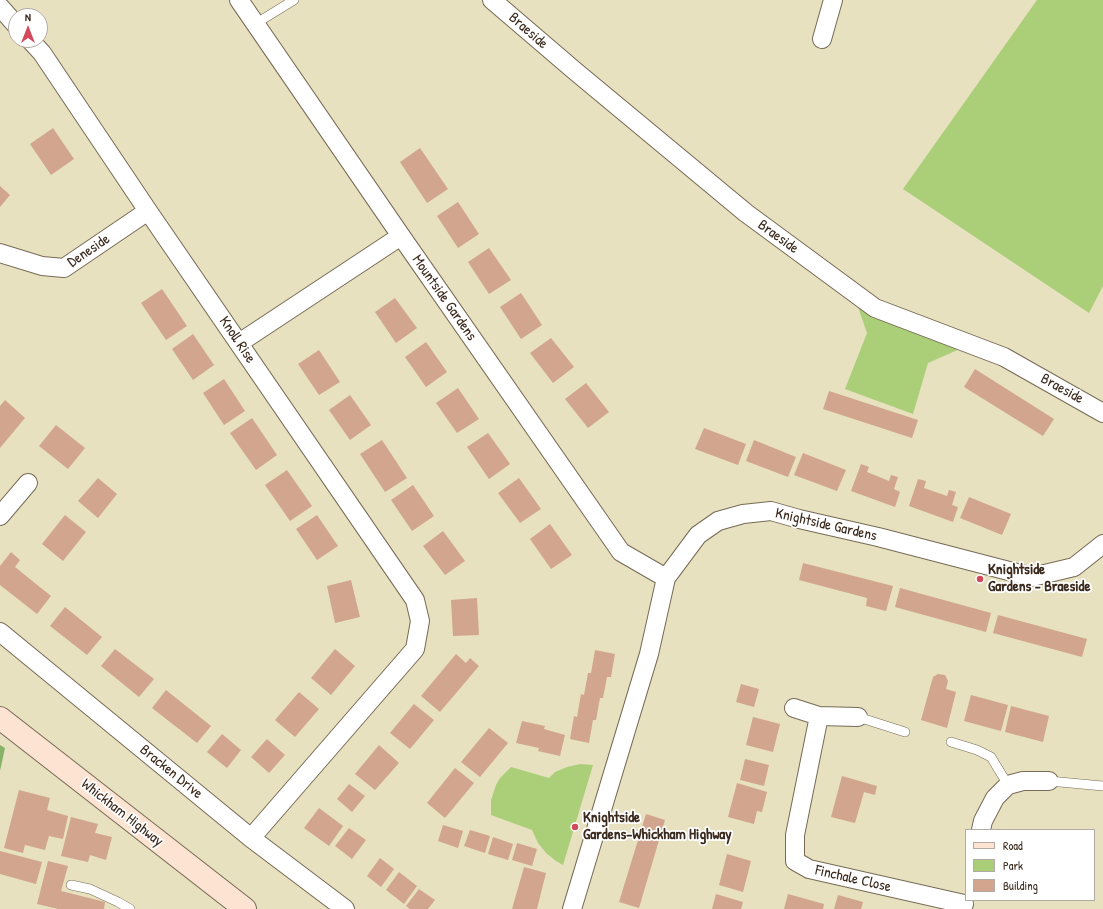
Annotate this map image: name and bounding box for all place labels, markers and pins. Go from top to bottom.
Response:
place label: Knightside Gardens - Braeside [988,561,1090,596]
marker: Knightside Gardens - Braeside [975,574,985,584]
place label: Knightside Gardens-Whickham Highway [583,809,732,844]
marker: Knightside Gardens-Whickham Highway [570,822,580,832]

